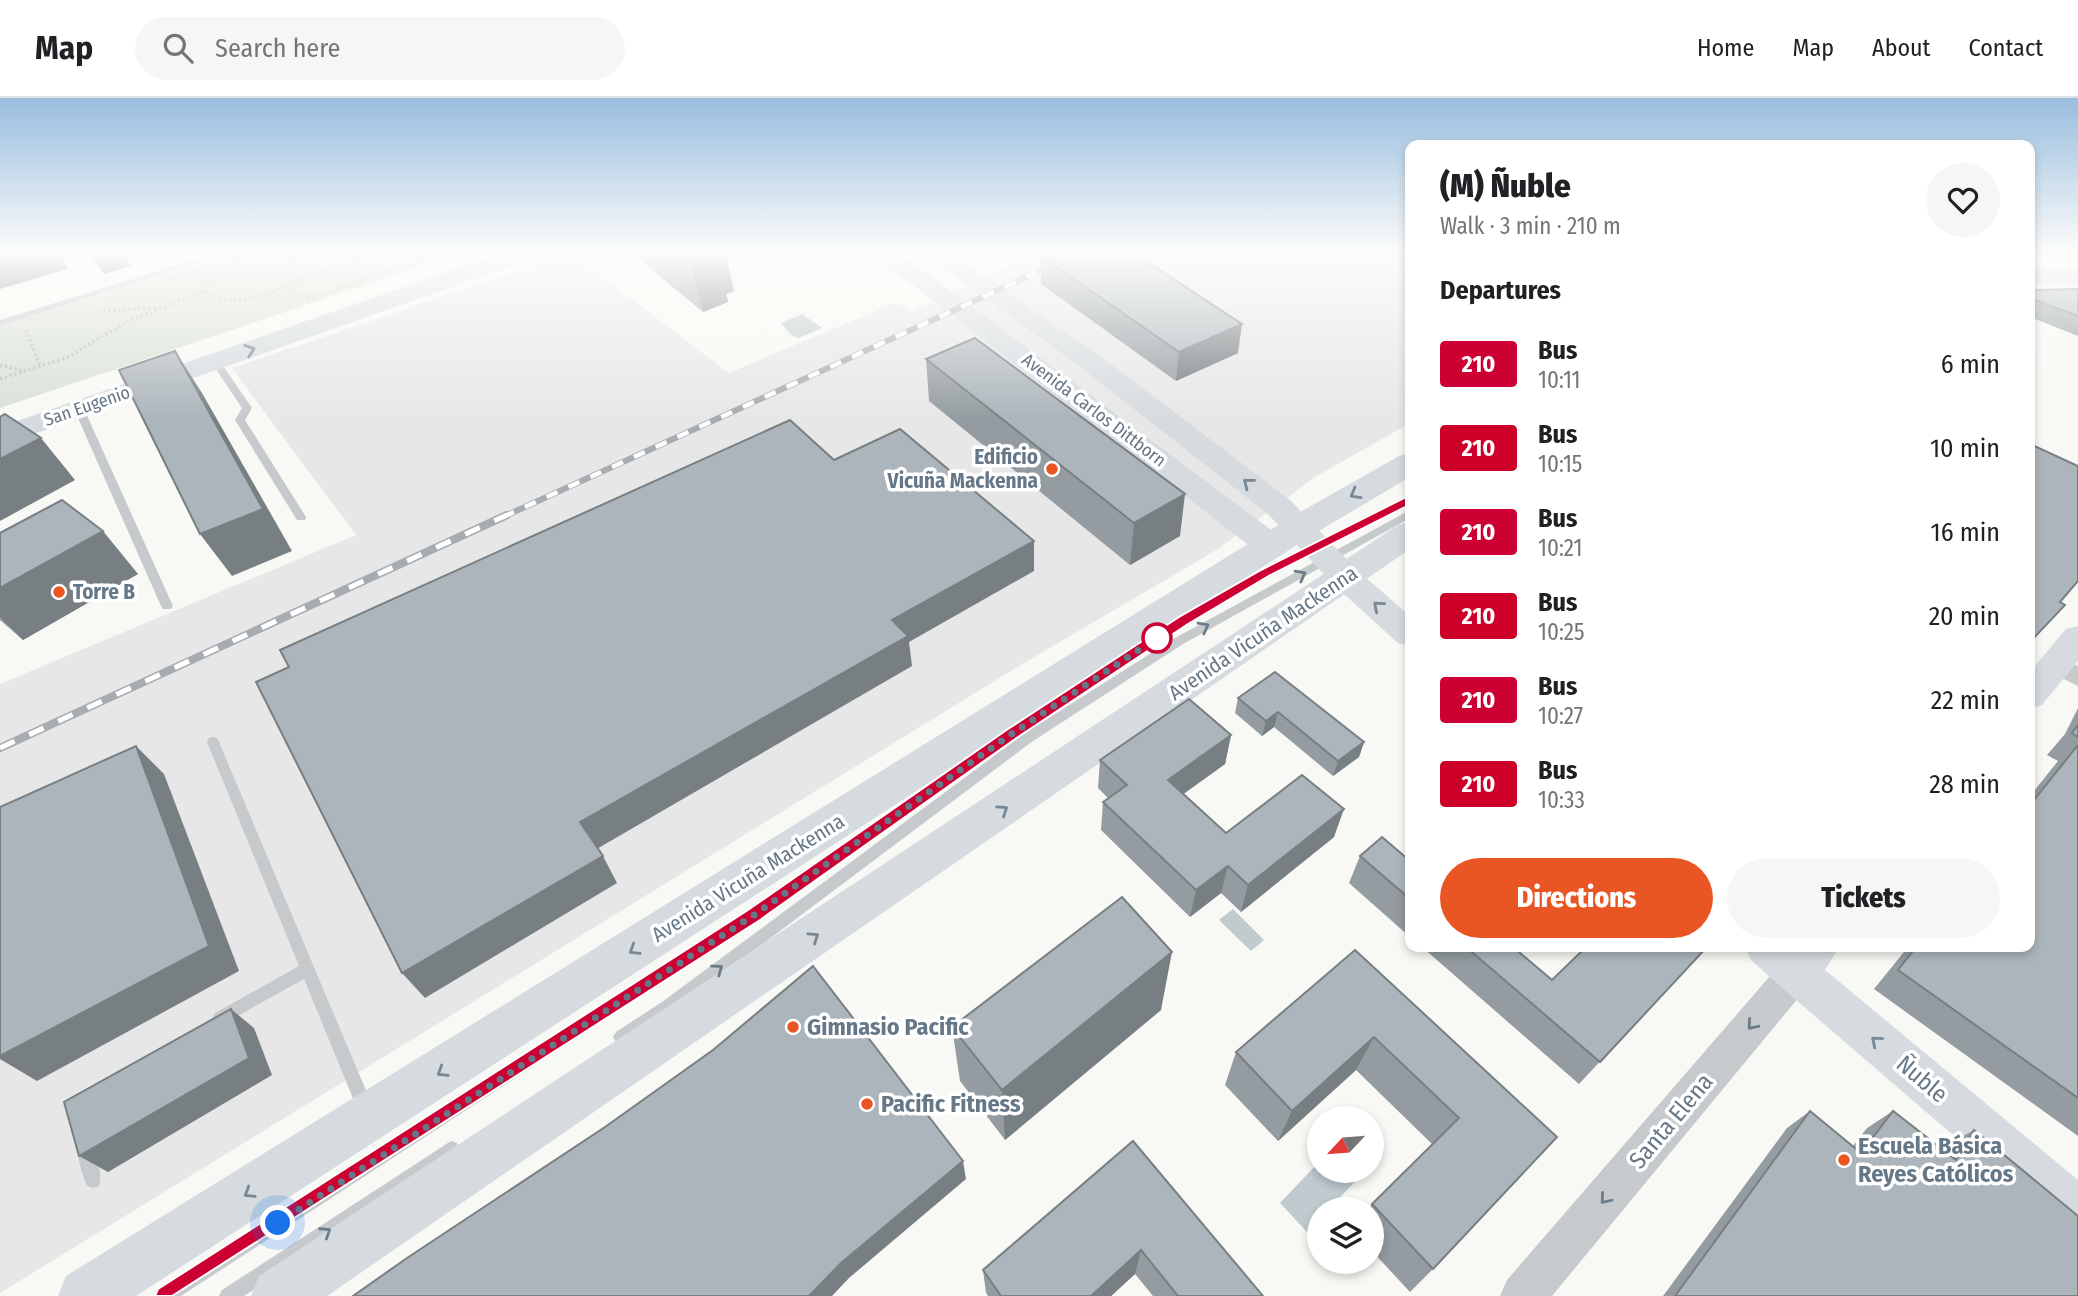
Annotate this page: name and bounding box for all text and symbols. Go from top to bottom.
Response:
search box [135,17,625,80]
text: Map [35,28,93,68]
icon: search [159,29,197,67]
text: Search here [215,33,340,64]
text: Home [1697,34,1754,62]
text: Map [1792,34,1834,62]
text: About [1872,34,1930,62]
text: Contact [1968,34,2043,62]
button: heart [1926,163,2000,237]
text: (M) Ñuble [1440,166,1571,206]
text: Walk · 3 min · 210 m [1440,212,1621,240]
text: Departures [1440,275,1561,306]
text: Bus [1538,335,1577,366]
one-way arrow [243,344,255,358]
street label: Avenida Carlos Dittborn [1018,349,1170,471]
text: 6 min [1941,349,2000,380]
text: 210 [1462,350,1495,378]
text: 10:11 [1538,366,1581,394]
street label: San Eugenio [41,381,133,431]
text: Bus [1538,419,1577,450]
text: 10 min [1930,433,2000,464]
text: 210 [1462,434,1495,462]
place label: Edificio Vicuña Mackenna [887,444,1038,494]
text: 10:15 [1538,450,1582,478]
marker: Edificio Vicuña Mackenna [1044,461,1060,477]
one-way arrow [1243,478,1256,491]
one-way arrow [1350,486,1363,499]
text: Bus [1538,503,1577,534]
text: 16 min [1931,517,2000,548]
text: 210 [1462,518,1495,546]
text: 10:21 [1538,534,1582,562]
street label: Avenida Vicuña Mackenna [1164,560,1362,706]
one-way arrow [1294,570,1306,584]
place label: Torre B [73,579,135,605]
marker: Torre B [51,584,67,600]
text: Bus [1538,587,1577,618]
text: 20 min [1929,601,2000,632]
one-way arrow [1373,602,1386,614]
text: 210 [1462,602,1495,630]
text: 10:25 [1538,618,1585,646]
one-way arrow [1197,622,1209,635]
unlabelled marker [1142,623,1172,653]
text: Bus [1538,671,1577,702]
text: 22 min [1931,685,2000,716]
text: 210 [1462,686,1495,714]
text: 10:27 [1538,702,1583,730]
text: Bus [1538,755,1577,786]
text: 28 min [1929,769,2000,800]
text: 210 [1462,770,1495,798]
text: 10:33 [1538,786,1585,814]
one-way arrow [995,806,1008,818]
street label: Avenida Vicuña Mackenna [647,808,849,948]
button: Directions [1440,858,1713,938]
button: Tickets [1727,858,2000,938]
one-way arrow [807,932,820,945]
one-way arrow [629,942,642,955]
one-way arrow [711,965,723,977]
place label: Gimnasio Pacific [807,1013,969,1041]
one-way arrow [1748,1017,1760,1030]
marker: Gimnasio Pacific [785,1019,801,1035]
one-way arrow [1871,1037,1884,1049]
street label: Ñuble [1891,1050,1953,1108]
one-way arrow [437,1064,450,1077]
street label: Santa Elena [1623,1068,1719,1174]
place label: Pacific Fitness [881,1090,1021,1118]
marker: Pacific Fitness [859,1096,875,1112]
north arrow [1307,1106,1384,1183]
map controls [1307,1106,1384,1274]
place label: Escuela Básica Reyes Católicos [1858,1132,2014,1188]
marker: Escuela Básica Reyes Católicos [1836,1152,1852,1168]
one-way arrow [244,1185,257,1198]
one-way arrow [1601,1191,1613,1204]
button: layers [1307,1197,1384,1274]
your location [260,1205,295,1240]
one-way arrow [318,1227,331,1240]

